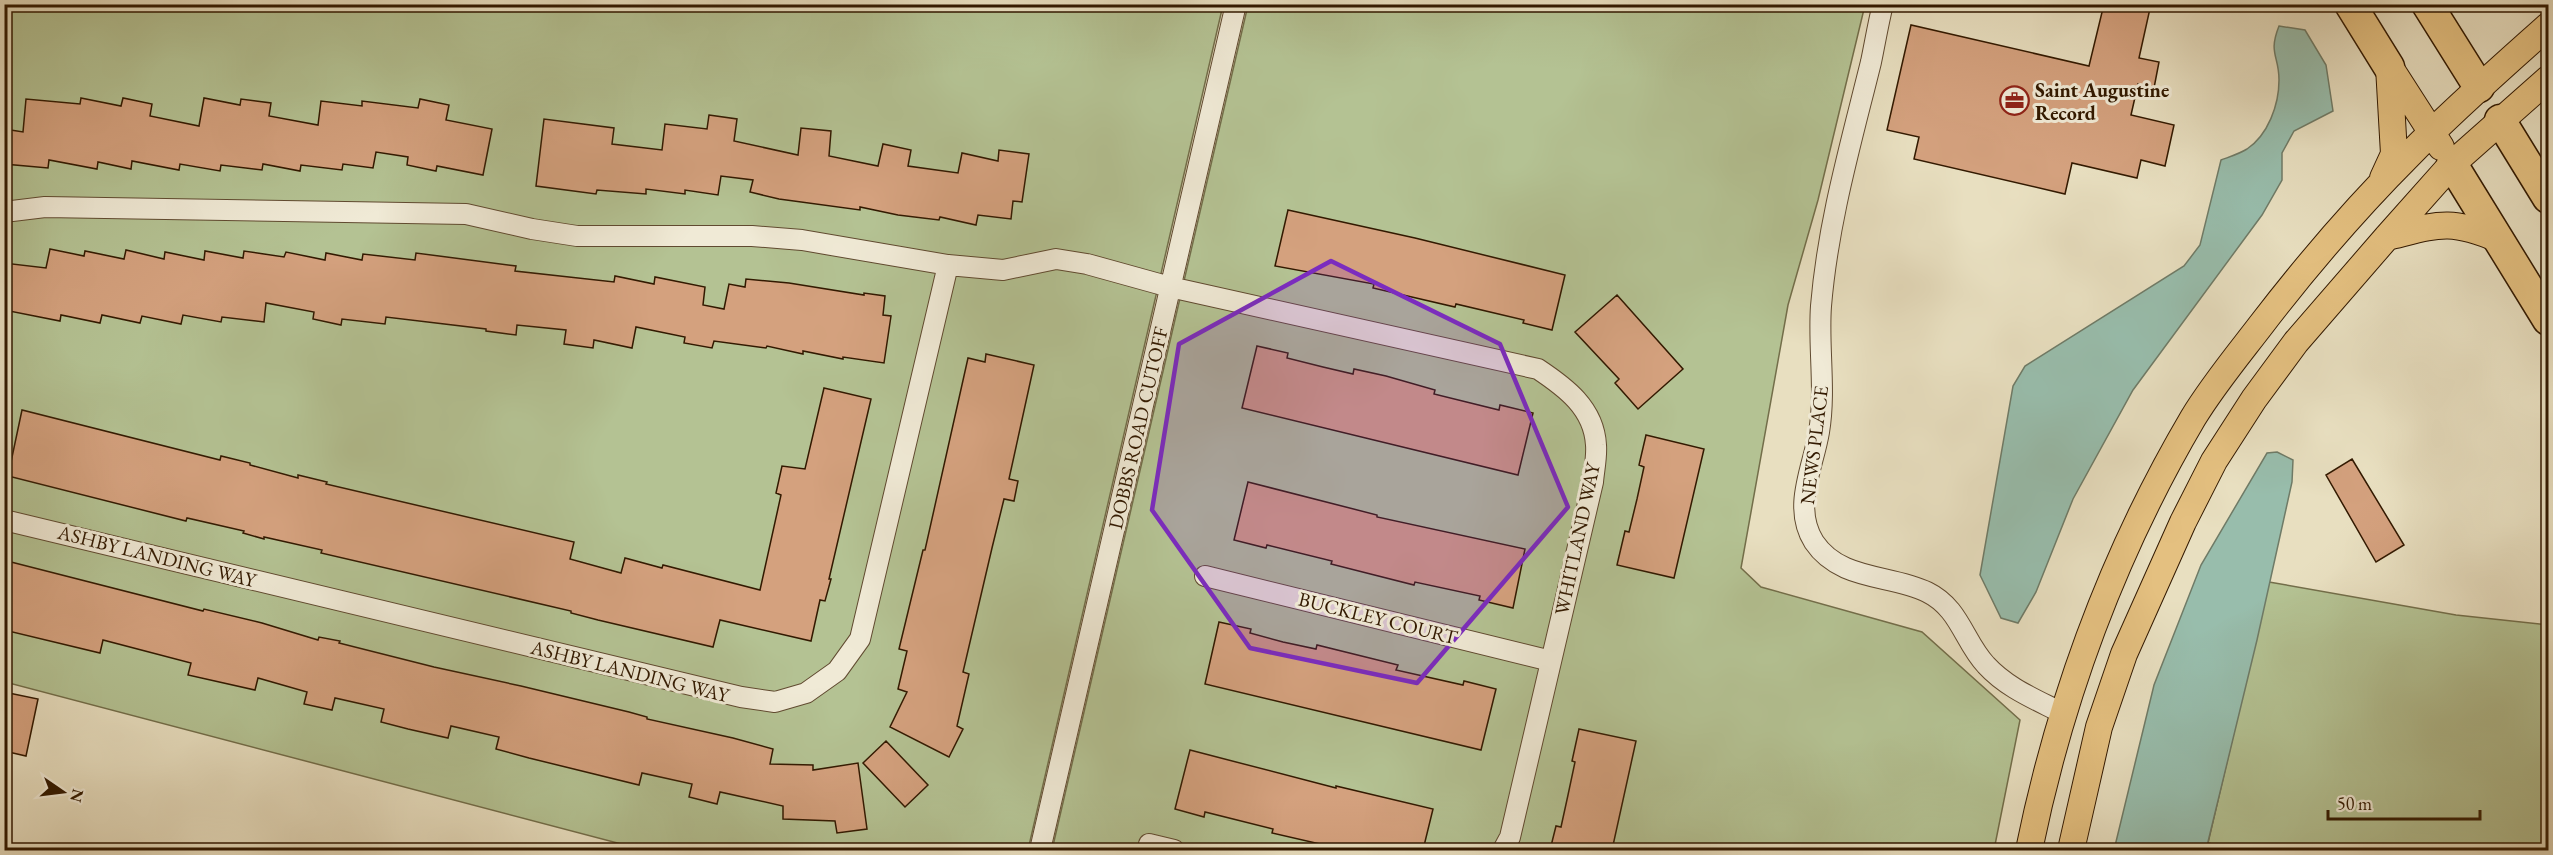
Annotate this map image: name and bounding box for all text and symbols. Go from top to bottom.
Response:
place label: Saint Augustine Record [2035,77,2169,126]
office icon: Saint Augustine Record [1998,85,2030,117]
street label: DOBBS ROAD CUTOFF [1102,324,1174,532]
street label: NEWS PLACE [1794,384,1834,506]
street label: WHITLAND WAY [1548,459,1606,617]
street label: ASHBY LANDING WAY [54,519,260,594]
street label: BUCKLEY COURT [1296,586,1461,650]
street label: ASHBY LANDING WAY [527,634,733,709]
north arrow [33,762,93,822]
scale bar [2328,783,2480,821]
text: N [65,787,89,804]
text: 50 m [2337,792,2372,815]

